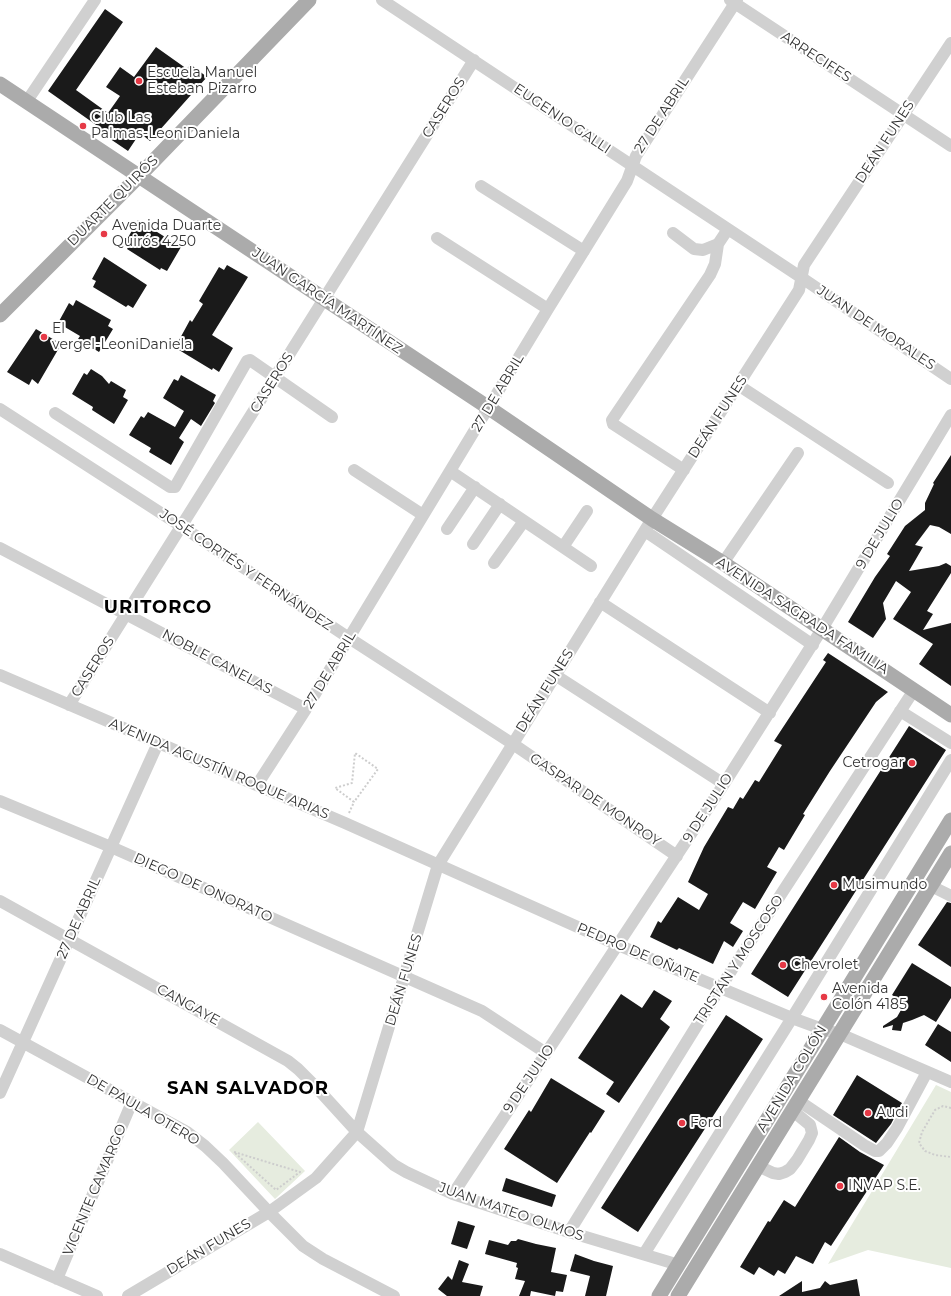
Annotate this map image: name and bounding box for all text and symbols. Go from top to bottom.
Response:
street label: ARRECIFES [778,28,854,86]
place label: Escuela Manuel Esteban Pizarro [147,65,257,98]
street label: 27 DE ABRIL [631,74,693,156]
street label: CASEROS [419,75,469,141]
marker: Escuela Manuel Esteban Pizarro [134,76,144,86]
street label: EUGENIO GALLI [510,80,614,158]
street label: DEÁN FUNES [852,97,918,187]
place label: Club Las Palmas-LeoniDaniela [91,110,240,142]
marker: Club Las Palmas-LeoniDaniela [78,121,88,131]
street label: DUARTE QUIRÓS [64,152,162,250]
place label: Avenida Duarte Quirós 4250 [112,218,221,250]
marker: Avenida Duarte Quirós 4250 [99,229,109,239]
street label: JUAN GARCÍA MARTÍNEZ [249,244,405,358]
street label: JUAN DE MORALES [814,282,938,374]
place label: El vergel-LeoniDaniela [52,321,193,354]
marker: El vergel-LeoniDaniela [39,332,49,342]
street label: CASEROS [247,350,297,416]
street label: 27 DE ABRIL [468,351,528,435]
street label: DEÁN FUNES [685,372,751,462]
street label: 9 DE JULIO [852,496,908,572]
street label: JOSÉ CORTÉS Y FERNÁNDEZ [156,506,336,634]
street label: AVENIDA SAGRADA FAMILIA [713,554,891,678]
district label: URITORCO [104,597,212,619]
street label: NOBLE CANELAS [159,626,275,698]
street label: 27 DE ABRIL [300,628,360,712]
street label: CASEROS [68,634,118,700]
street label: DEÁN FUNES [513,646,577,736]
street label: AVENIDA AGUSTÍN ROQUE ARIAS [106,715,332,823]
street label: GASPAR DE MONROY [526,750,664,850]
place label: Cetrogar [843,755,904,771]
marker: Cetrogar [907,758,917,768]
street label: 9 DE JULIO [679,770,737,846]
street label: DIEGO DE ONORATO [131,850,275,926]
street label: 27 DE ABRIL [54,875,104,961]
place label: Musimundo [842,877,927,893]
marker: Musimundo [829,880,839,890]
street label: TRISTÁN Y MOSCOSO [691,892,787,1028]
street label: PEDRO DE OÑATE [574,920,702,986]
street label: DEÁN FUNES [382,932,426,1028]
place label: Chevrolet [791,957,858,973]
marker: Chevrolet [778,960,788,970]
street label: CANGAYE [154,981,222,1029]
place label: Avenida Colón 4185 [832,981,907,1014]
marker: Avenida Colón 4185 [819,992,829,1002]
street label: AVENIDA COLÓN [753,1023,831,1135]
street label: 9 DE JULIO [500,1042,558,1116]
street label: DE PAULA OTERO [83,1071,203,1149]
district label: SAN SALVADOR [167,1078,329,1100]
place label: Audi [876,1105,909,1121]
marker: Audi [863,1108,873,1118]
place label: Ford [690,1115,722,1131]
marker: Ford [677,1118,687,1128]
street label: VICENTE CAMARGO [60,1122,130,1258]
place label: INVAP S.E. [848,1178,921,1194]
street label: JUAN MATEO OLMOS [436,1179,586,1245]
marker: INVAP S.E. [835,1181,845,1191]
street label: DEÁN FUNES [164,1215,254,1279]

